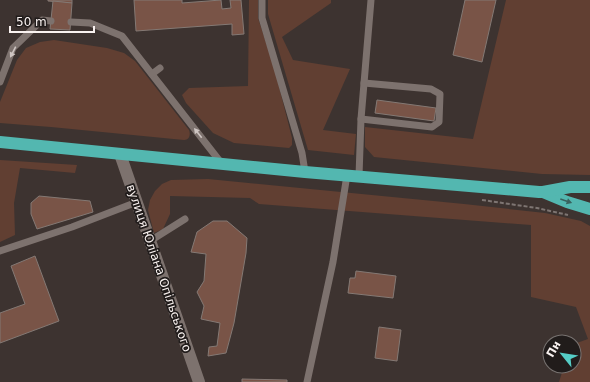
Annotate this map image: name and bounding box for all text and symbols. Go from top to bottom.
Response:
scale bar [10,8,94,34]
text: 50 m [16,15,47,29]
one-way arrow [9,46,16,58]
one-way arrow [194,128,202,139]
street label: вулиця Юліана Опільського [124,182,194,354]
one-way arrow [561,199,573,205]
north arrow [542,334,582,374]
text: Пн [544,339,564,360]

